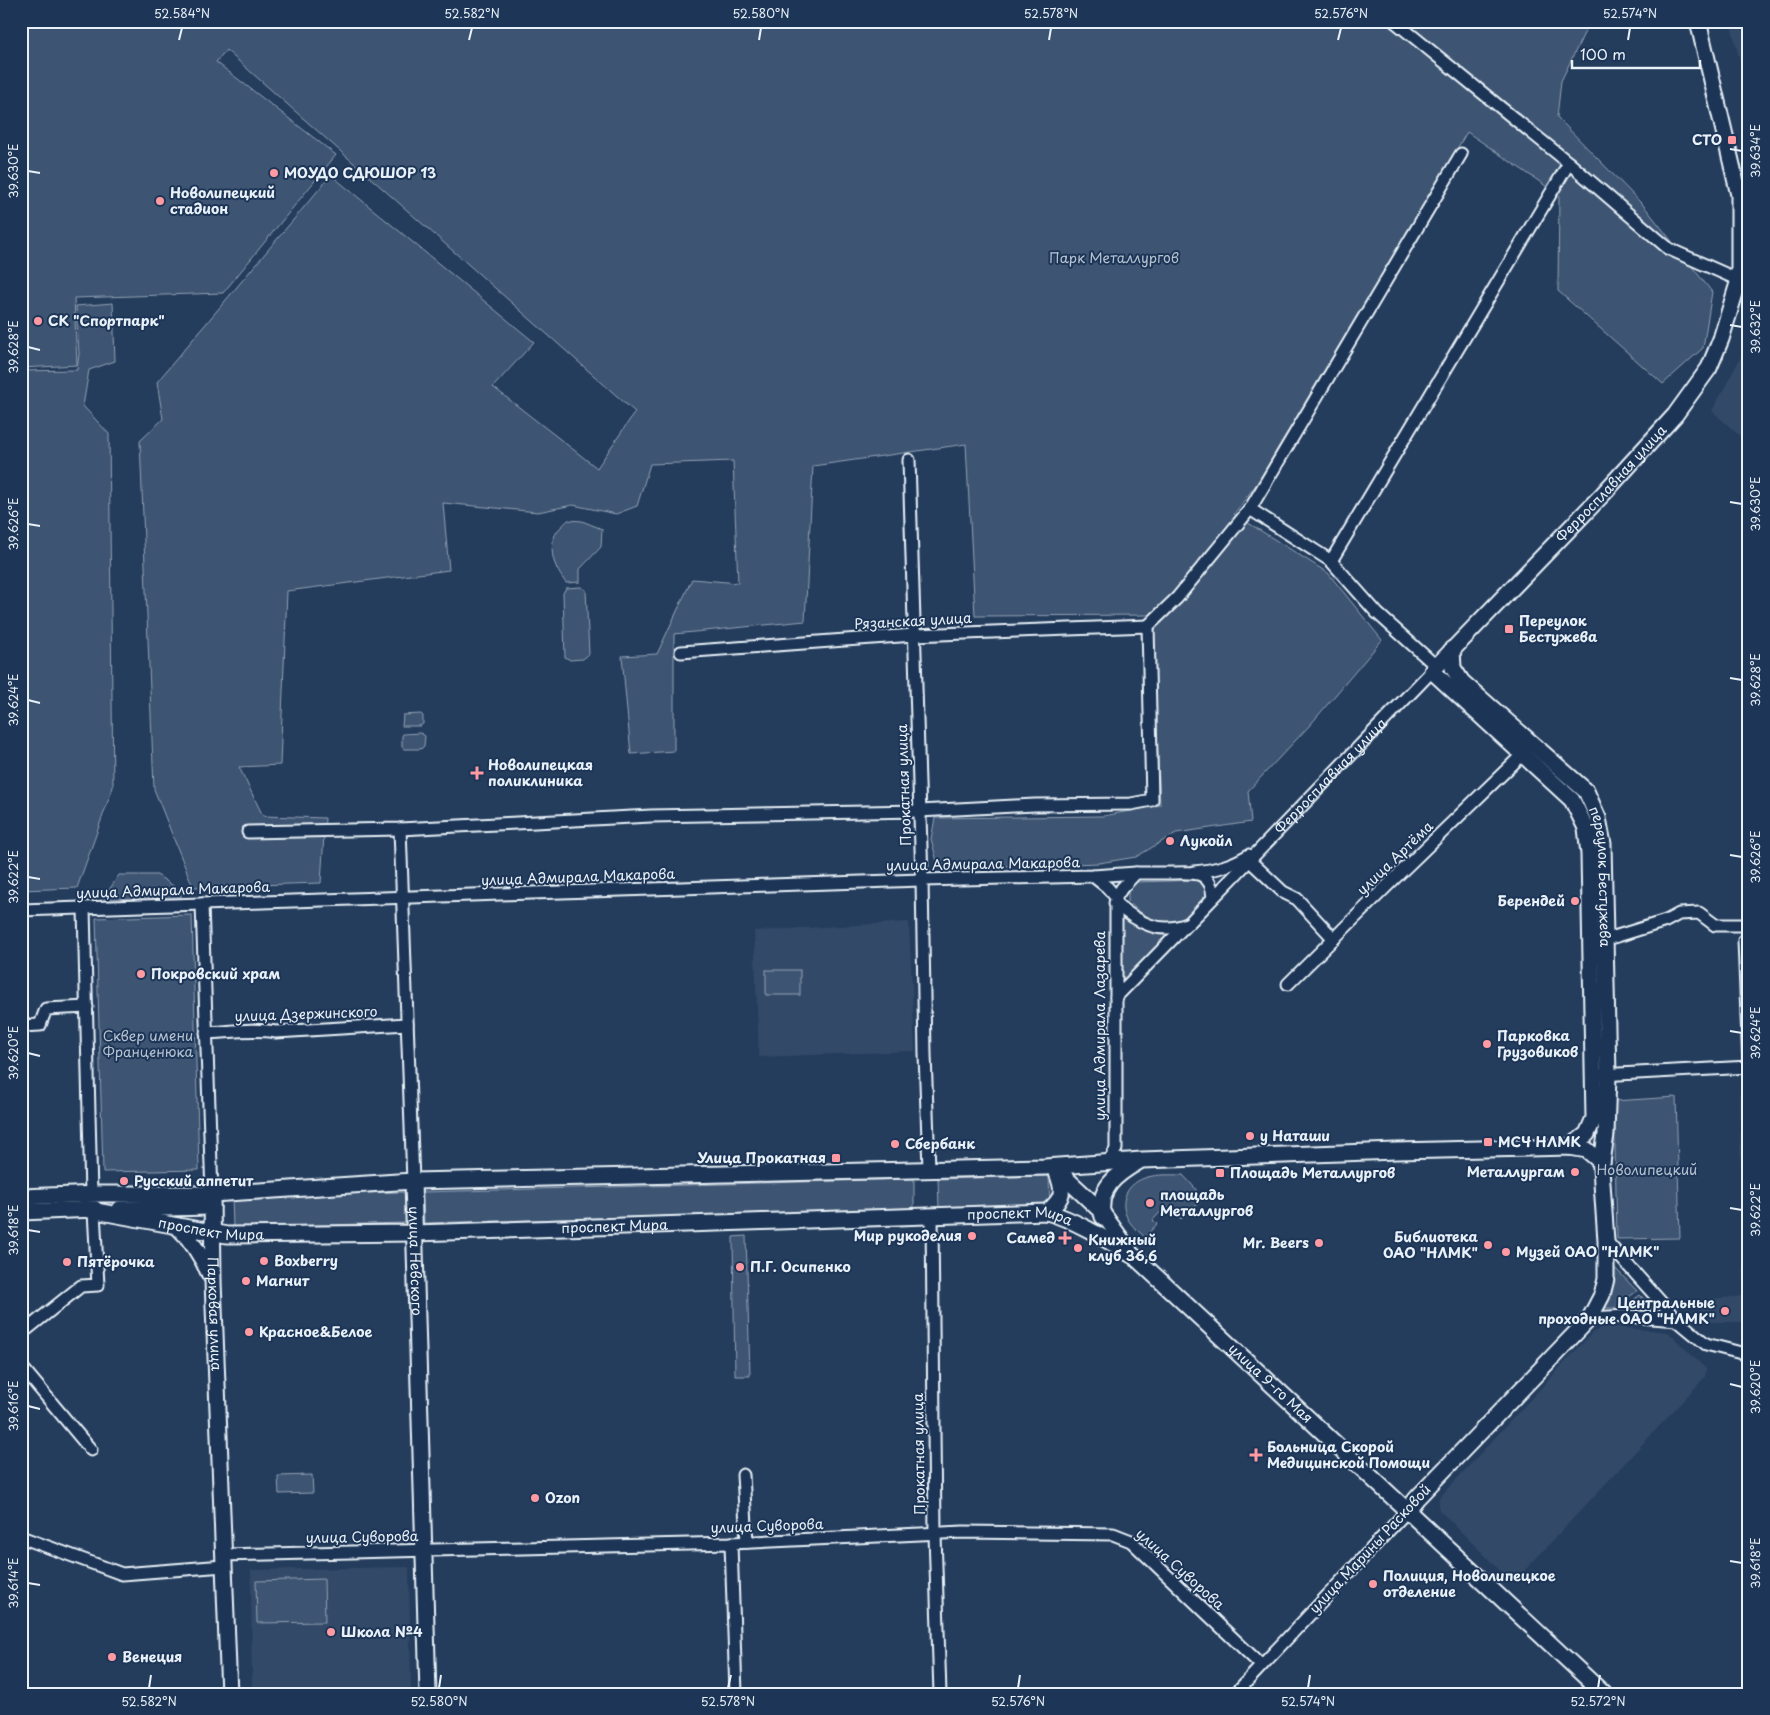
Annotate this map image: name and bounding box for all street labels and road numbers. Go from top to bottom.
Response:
street label: Ферросплавная улица [1551,420,1671,547]
street label: Рязанская улица [854,607,973,634]
street label: Ферросплавная улица [1269,713,1392,838]
street label: Прокатная улица [891,724,916,846]
street label: переулок Бестужева [1584,802,1616,948]
street label: улица Артёма [1352,815,1438,900]
street label: улица Адмирала Макарова [886,851,1080,876]
street label: улица Адмирала Макарова [481,863,676,890]
street label: улица Адмирала Макарова [76,876,271,903]
street label: улица Адмирала Лазарева [1089,931,1110,1121]
street label: улица Дзержинского [234,1001,378,1026]
street label: проспект Мира [967,1201,1076,1231]
street label: улица Невского [404,1206,428,1316]
street label: проспект Мира [157,1212,264,1245]
street label: проспект Мира [561,1214,668,1238]
street label: Парковая улица [203,1257,227,1372]
street label: улица 9-го Мая [1224,1338,1318,1428]
street label: Прокатная улица [907,1393,930,1515]
street label: улица Марины Расковой [1304,1479,1435,1618]
street label: улица Суворова [710,1513,824,1538]
street label: улица Суворова [1131,1523,1230,1614]
street label: улица Суворова [305,1525,419,1548]

